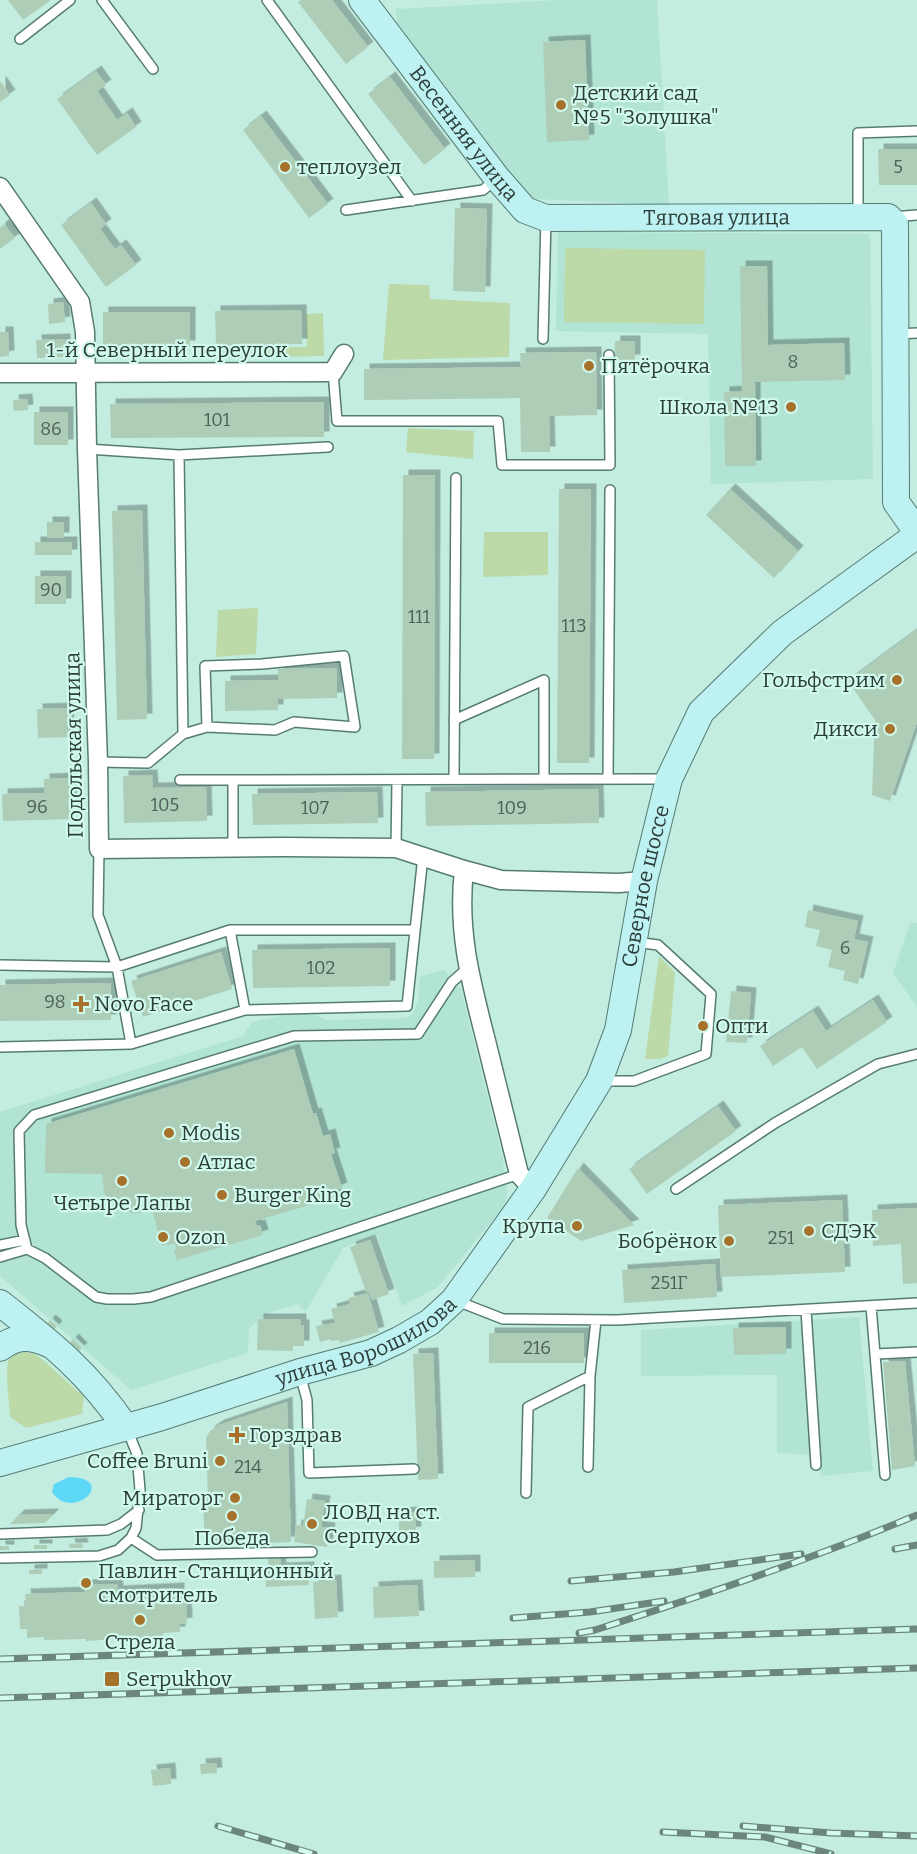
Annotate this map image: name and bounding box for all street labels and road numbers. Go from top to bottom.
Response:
street label: Весенняя улица [404,61,525,207]
street label: Тяговая улица [643,204,790,231]
street label: 1-й Северный переулок [46,337,288,363]
street label: Подольская улица [59,651,89,838]
street label: Северное шоссе [616,802,675,969]
street label: улица Ворошилова [271,1291,462,1392]

